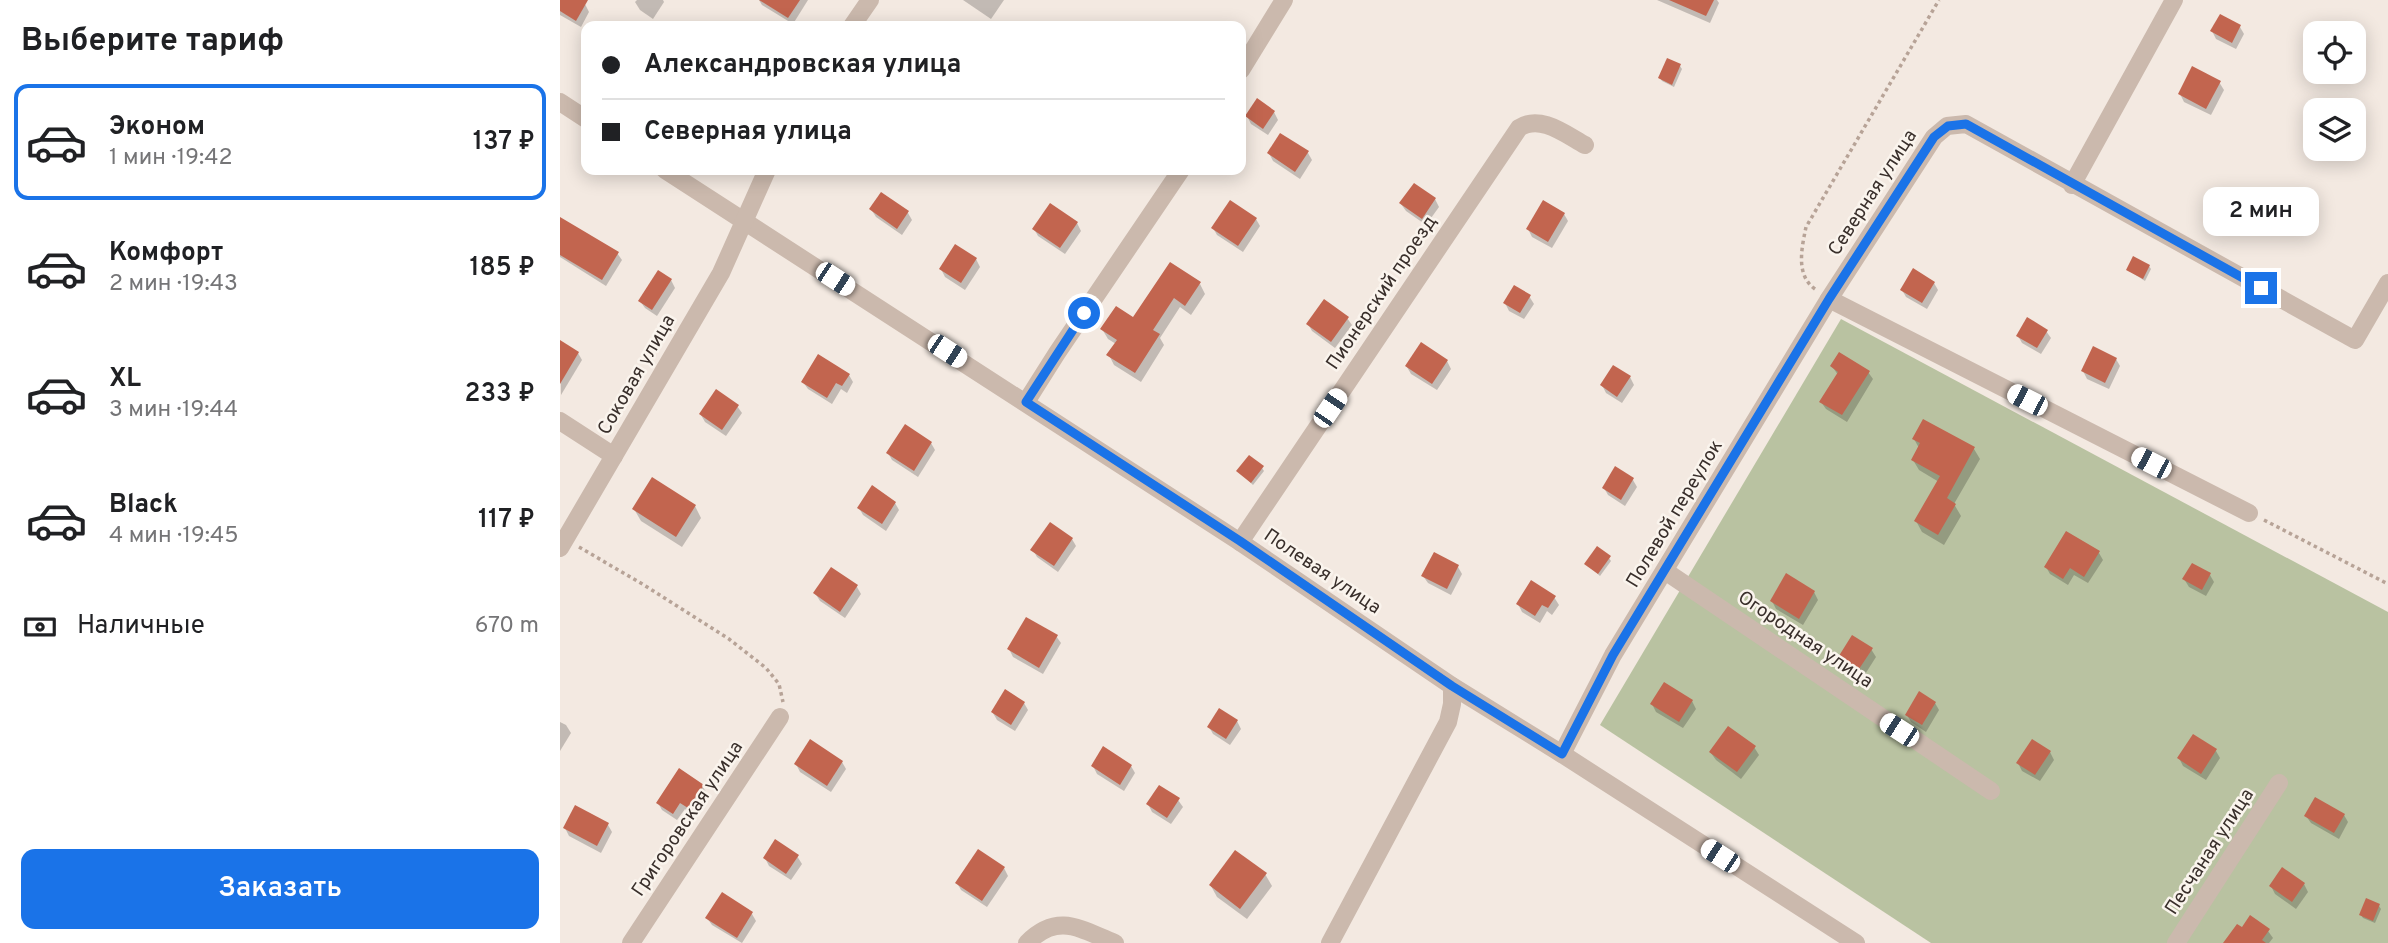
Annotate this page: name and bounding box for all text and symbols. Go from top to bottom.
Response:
map controls [2303,21,2366,161]
button: locate [2303,21,2366,84]
text: Выберите тариф [21,22,284,62]
text: Александровская улица [644,49,961,82]
button: layers [2303,98,2366,161]
icon: car [25,111,88,174]
text: Эконом [109,111,205,144]
text: Северная улица [644,116,852,149]
street label: Северная улица [1823,125,1923,261]
text: 137 ₽ [473,126,535,159]
text: 1 мин · 19:42 [109,144,233,173]
callout: 2 мин [2203,187,2319,236]
text: 2 мин [2229,197,2293,226]
street label: Пионерский проезд [1321,211,1443,375]
icon: car [25,237,88,300]
text: Комфорт [109,237,223,270]
text: 185 ₽ [469,252,535,285]
car [812,259,859,299]
text: 2 мин · 19:43 [109,270,238,299]
route end [2245,272,2277,304]
route start [1068,297,1100,329]
street label: Соковая улица [593,311,681,439]
car [924,331,971,371]
icon: car [25,363,88,426]
text: XL [109,363,141,396]
text: 233 ₽ [465,378,535,411]
car [2004,381,2051,419]
car [1310,385,1351,431]
text: 3 мин · 19:44 [109,396,238,425]
street label: Полевой переулок [1621,435,1729,592]
car [2128,444,2175,482]
icon: car [25,489,88,552]
text: Black [109,489,178,522]
text: 117 ₽ [478,504,535,537]
text: 4 мин · 19:45 [109,522,238,551]
street label: Полевая улица [1259,524,1385,620]
street label: Огородная улица [1733,586,1877,694]
icon: cash [21,608,59,646]
text: Наличные [77,610,205,643]
text: 670 m [475,612,539,641]
car [1876,710,1923,750]
street label: Григоровская улица [627,737,749,901]
street label: Песчаная улица [2160,784,2260,920]
car [1697,836,1744,876]
button: Заказать [21,849,539,929]

